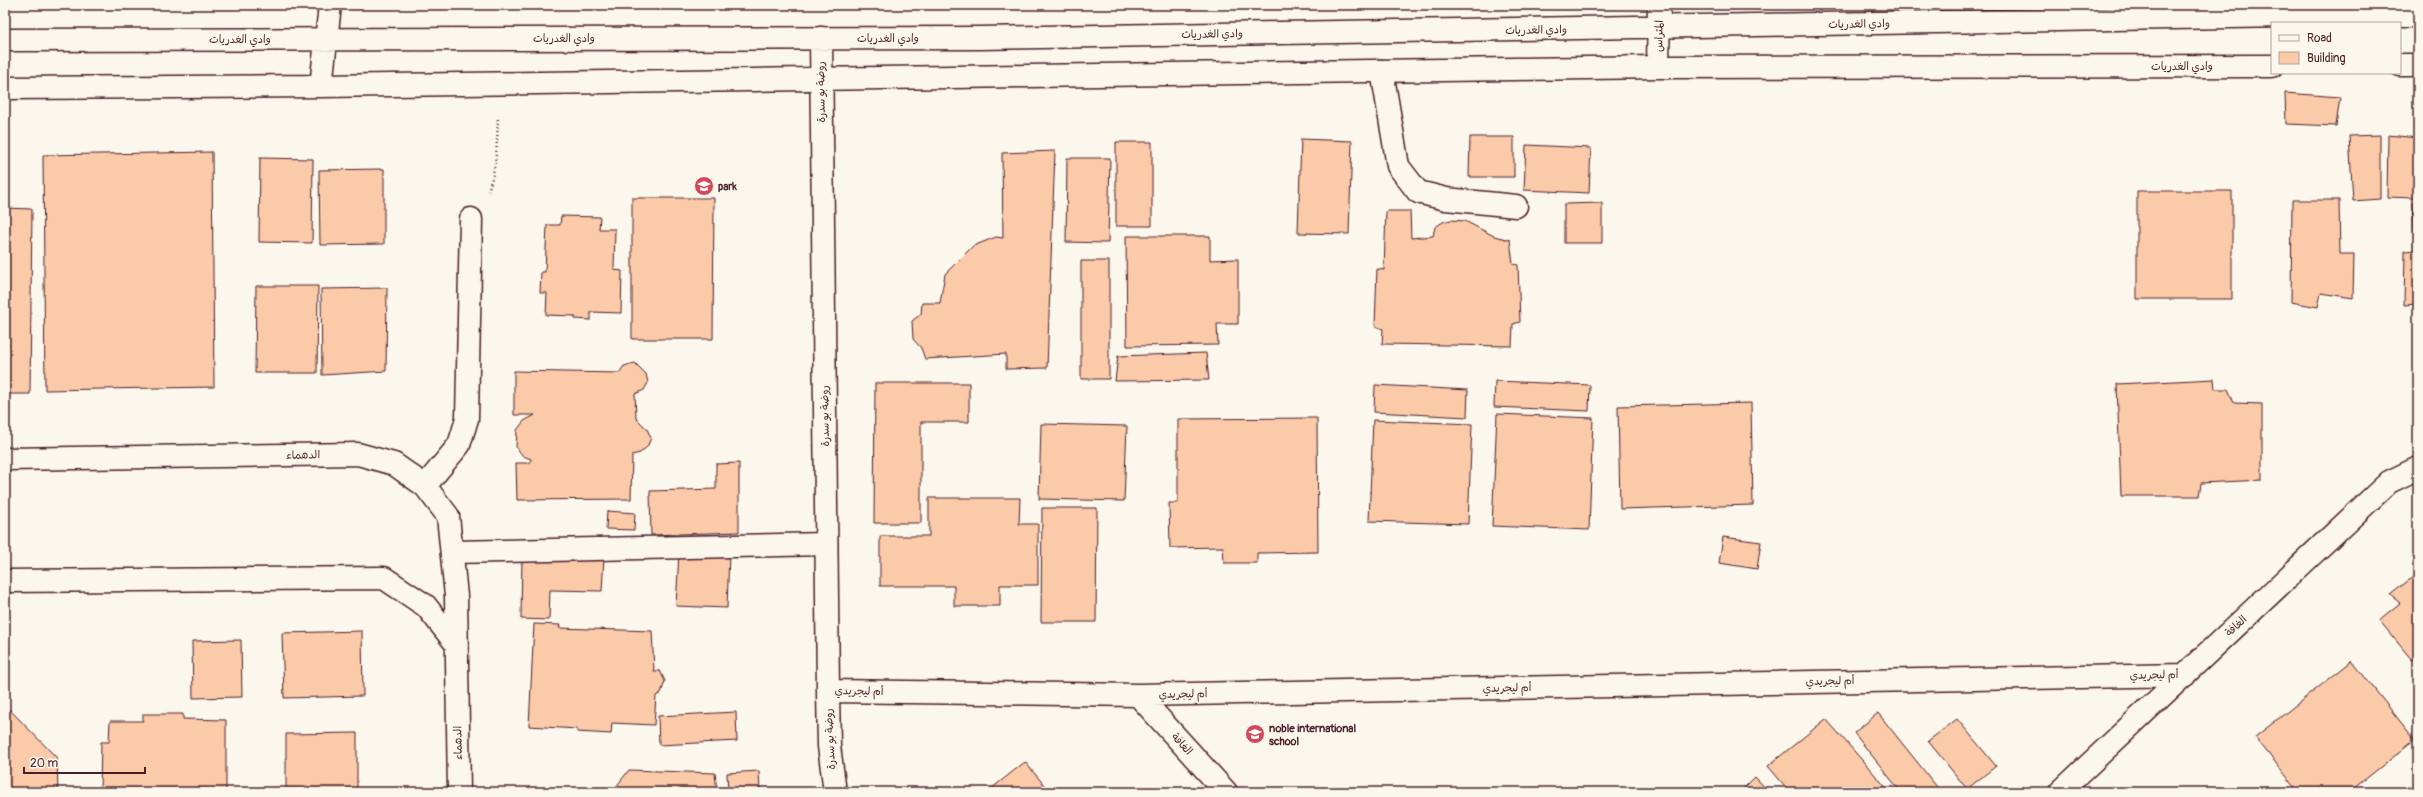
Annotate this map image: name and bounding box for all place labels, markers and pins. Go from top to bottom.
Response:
school or university icon: park [693,175,715,197]
place label: park [718,180,737,193]
place label: noble international school [1269,722,1356,748]
school or university icon: noble international school [1244,723,1266,745]

